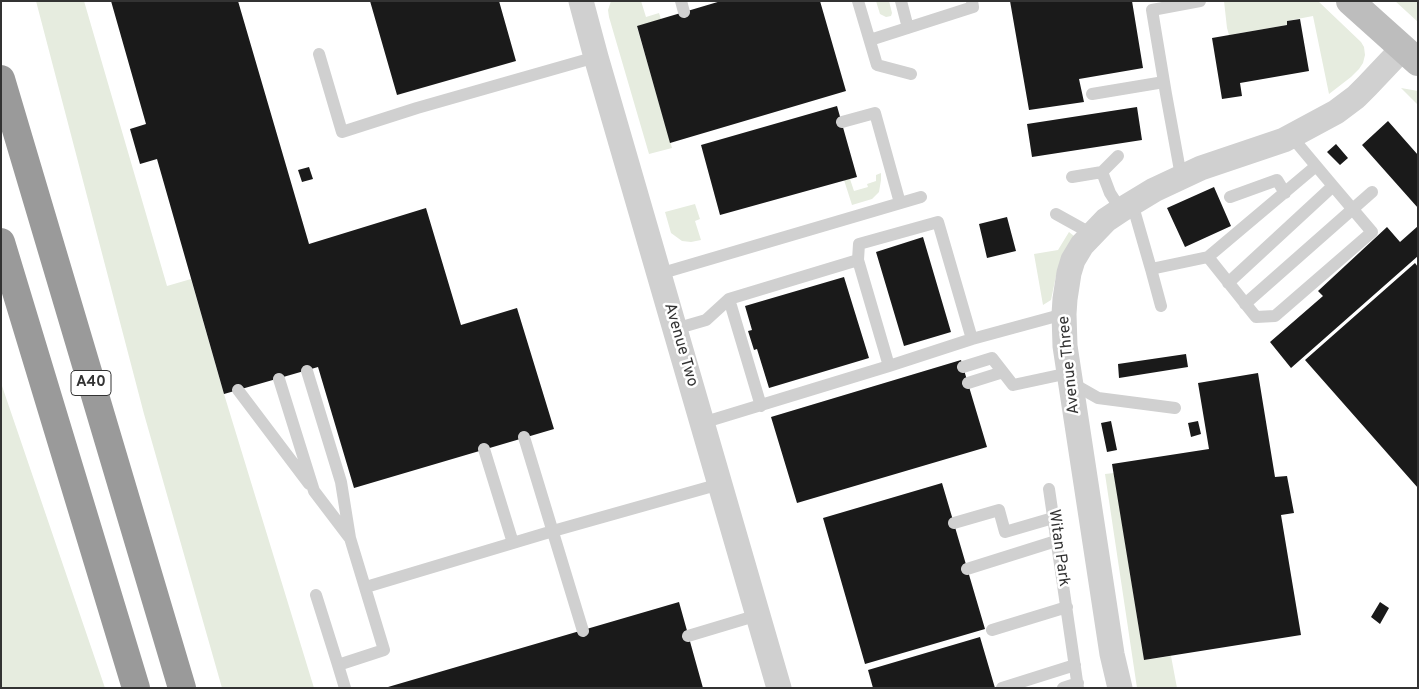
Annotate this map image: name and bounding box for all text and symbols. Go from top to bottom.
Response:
street label: Avenue Two [659,301,701,389]
street label: Avenue Three [1055,315,1085,415]
road number: A40 [71,370,111,396]
street label: Witan Park [1043,508,1073,588]

